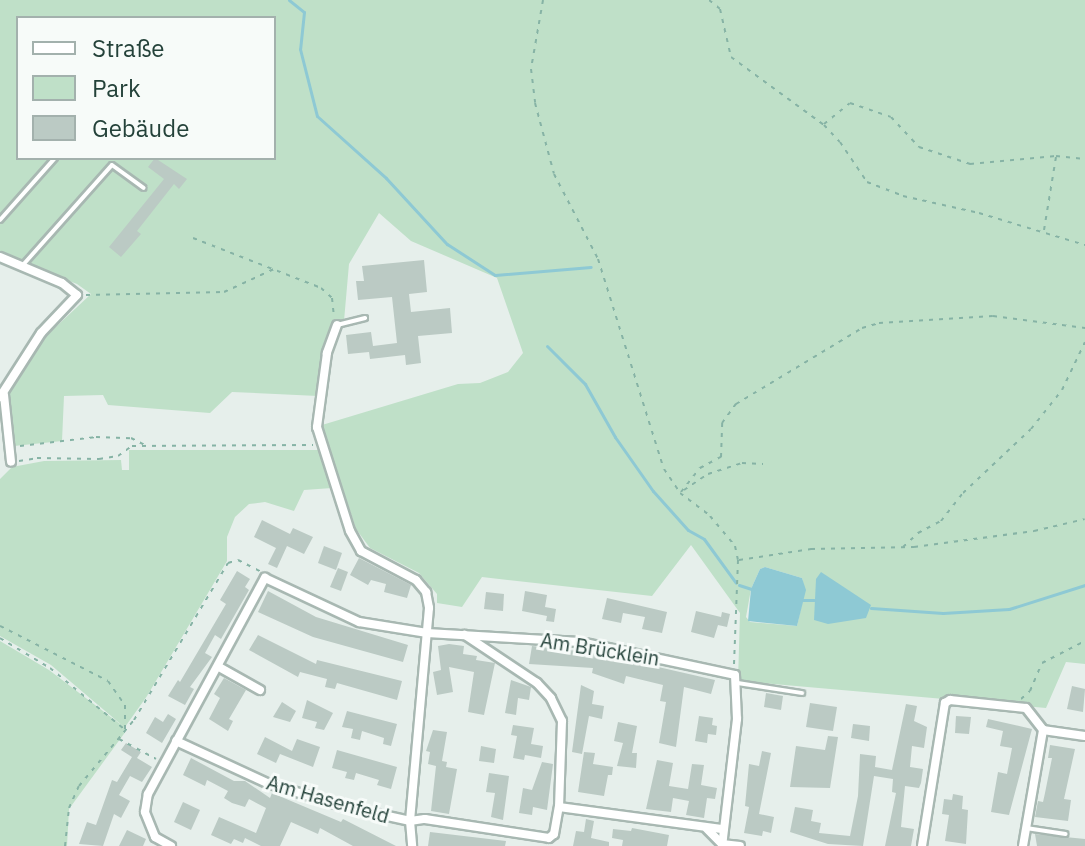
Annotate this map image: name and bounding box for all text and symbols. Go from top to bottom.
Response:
legend [16,16,276,160]
text: Straße [92,32,164,64]
text: Park [92,72,141,104]
text: Gebäude [92,112,189,144]
street label: Am Brücklein [539,628,661,670]
street label: Am Hasenfeld [264,770,392,828]

